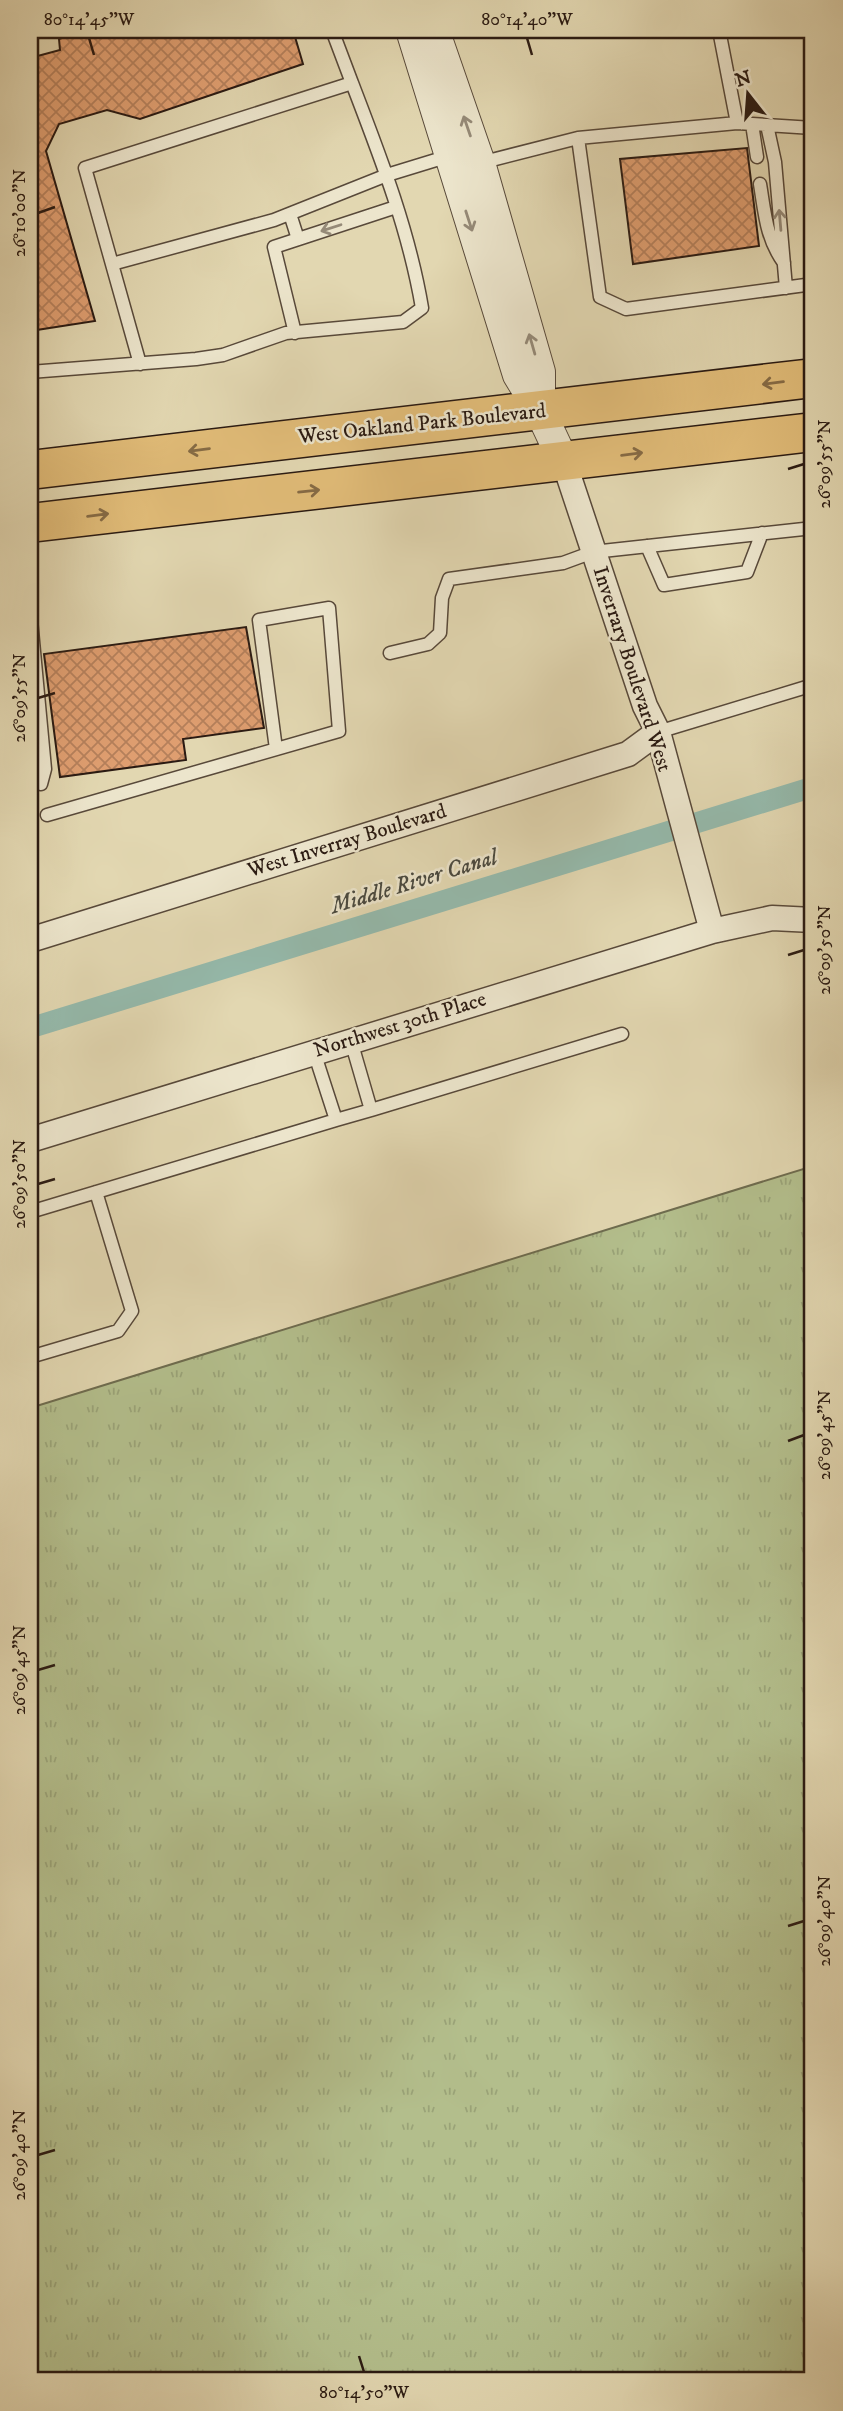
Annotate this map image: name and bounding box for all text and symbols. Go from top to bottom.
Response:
text: 80°14'45"W [44,9,135,31]
text: 80°14'40"W [481,9,573,31]
north arrow [714,60,784,130]
text: N [733,66,755,92]
one-way arrow [460,116,472,138]
text: 26°10'00"N [9,169,31,257]
one-way arrow [773,209,786,232]
one-way arrow [464,210,477,232]
one-way arrow [321,223,343,235]
one-way arrow [525,334,538,356]
one-way arrow [762,377,785,390]
street label: West Oakland Park Boulevard [296,398,548,450]
text: 26°09'55"N [814,419,836,508]
one-way arrow [188,443,210,456]
one-way arrow [620,447,642,460]
one-way arrow [297,484,320,497]
one-way arrow [86,508,108,521]
street label: Inverrary Boulevard West [587,563,678,775]
text: 26°09'55"N [9,653,31,742]
street label: West Inverray Boulevard [244,798,450,884]
water label: Middle River Canal [325,842,503,922]
text: 26°09'50"N [814,905,836,995]
street label: Northwest 30th Place [311,986,490,1064]
text: 26°09'50"N [9,1139,31,1229]
text: 26°09'45"N [814,1390,836,1480]
text: 26°09'45"N [9,1625,31,1715]
text: 26°09'40"N [814,1875,836,1967]
text: 26°09'40"N [9,2109,31,2201]
text: 80°14'50"W [319,2382,410,2404]

